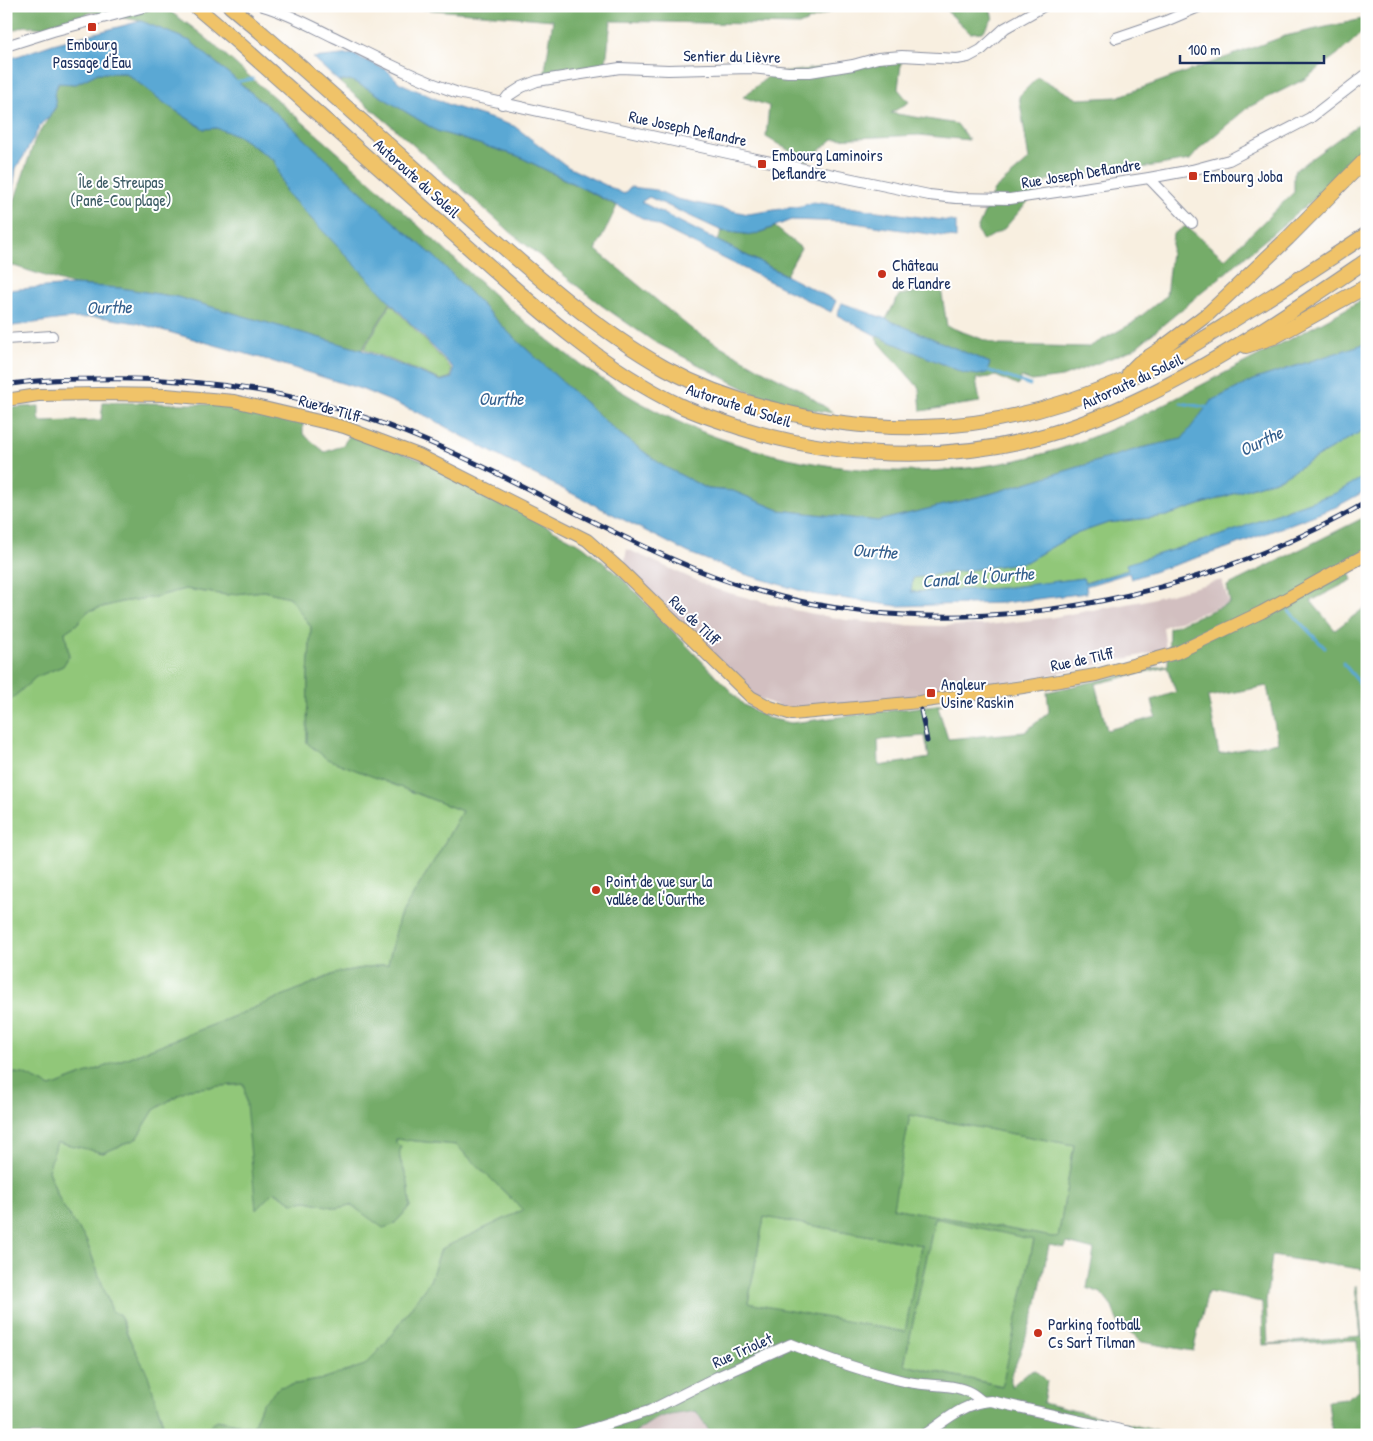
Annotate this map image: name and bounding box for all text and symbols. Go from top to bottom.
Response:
marker: Embourg Passage d'Eau [86,21,98,33]
scale bar [1180,32,1324,64]
place label: Embourg Passage d'Eau [53,33,132,73]
text: 100 m [1188,39,1221,60]
street label: Sentier du Lièvre [683,44,782,68]
street label: Rue Joseph Deflandre [627,105,750,151]
street label: Autoroute du Soleil [369,133,466,223]
place label: Embourg Laminoirs Deflandre [772,144,883,184]
street label: Rue Joseph Deflandre [1020,153,1143,193]
marker: Embourg Laminoirs Deflandre [756,158,768,170]
place label: Embourg Joba [1203,165,1283,187]
marker: Embourg Joba [1187,170,1199,182]
park label: Île de Streupas (Panê-Cou plage) [70,171,172,211]
place label: Château de Flandre [892,254,951,294]
marker: Château de Flandre [876,268,888,280]
water label: Ourthe [86,294,133,320]
street label: Autoroute du Soleil [1078,348,1187,414]
street label: Autoroute du Soleil [684,378,795,433]
water label: Ourthe [478,386,524,411]
street label: Rue de Tilff [296,389,364,428]
water label: Ourthe [1235,420,1287,462]
water label: Ourthe [852,537,899,565]
water label: Canal de l'Ourthe [921,561,1036,593]
street label: Rue de Tilff [664,590,726,650]
street label: Rue de Tilff [1049,641,1116,676]
place label: Angleur Usine Raskin [941,673,1014,713]
marker: Angleur Usine Raskin [925,687,937,699]
place label: Point de vue sur la vallée de l'Ourthe [606,870,712,910]
marker: Point de vue sur la vallée de l'Ourthe [590,884,602,896]
place label: Parking football Cs Sart Tilman [1048,1313,1140,1353]
street label: Rue Triolet [709,1327,776,1373]
marker: Parking football Cs Sart Tilman [1032,1327,1044,1339]

